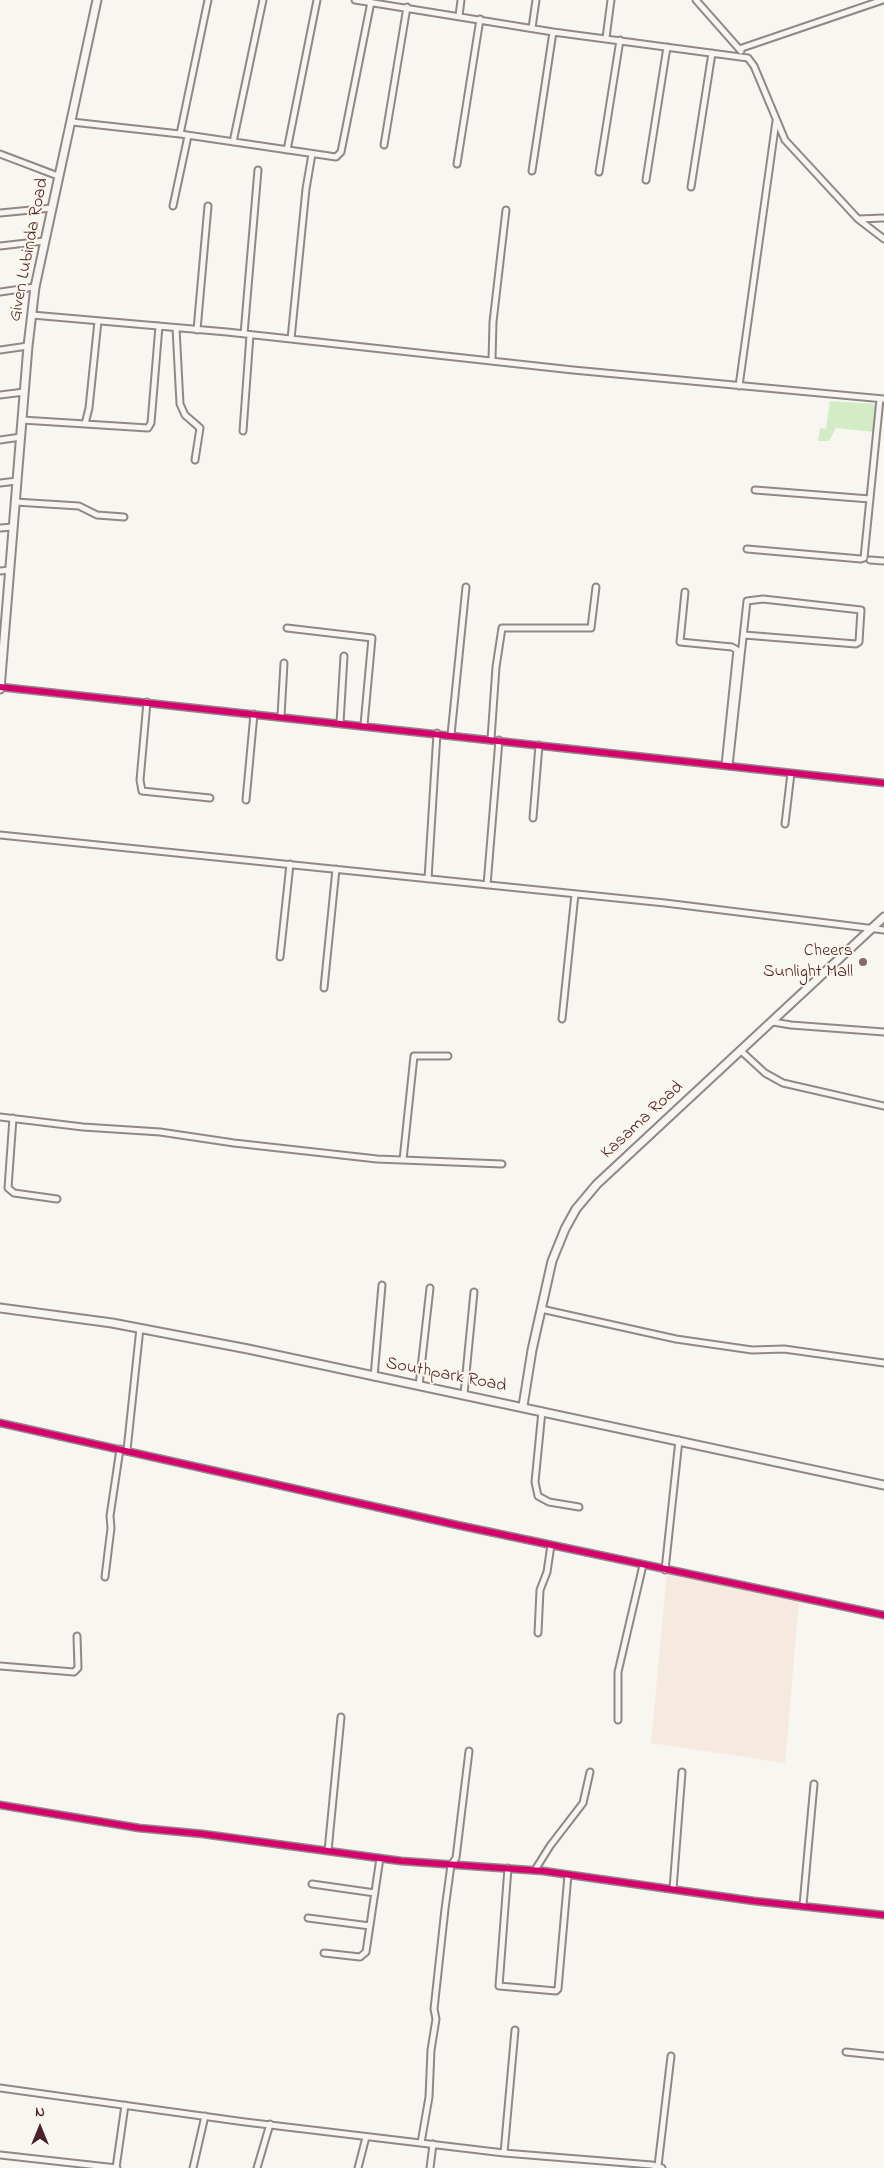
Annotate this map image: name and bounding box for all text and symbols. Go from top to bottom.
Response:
street label: Given Lubinda Road [6,177,54,323]
place label: Cheers Sunlight Mall [763,941,853,984]
marker: Cheers Sunlight Mall [857,956,869,968]
street label: Kasama Road [597,1077,689,1165]
street label: Southpark Road [384,1354,508,1398]
text: N [35,2102,45,2123]
north arrow [15,2103,65,2153]

